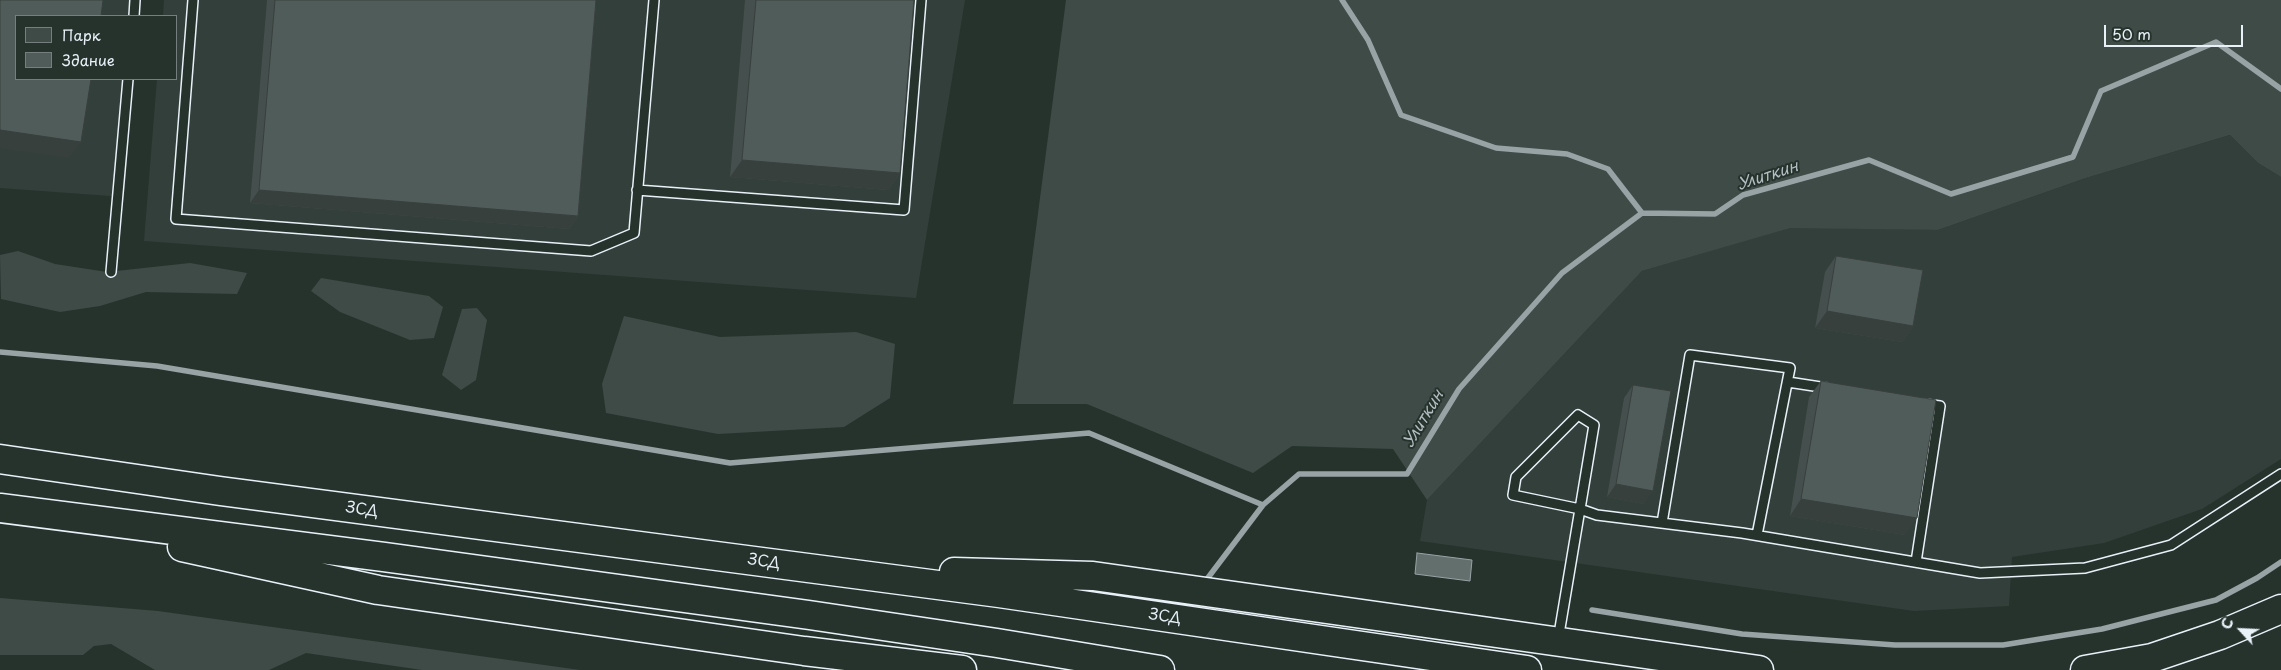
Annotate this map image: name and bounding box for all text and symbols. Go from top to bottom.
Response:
legend [15,15,178,80]
scale bar [2106,15,2245,47]
text: 50 m [2112,22,2151,45]
text: Парк [62,23,101,46]
text: Здание [62,48,115,71]
water label: Улиткин [1735,157,1801,195]
water label: Улиткин [1400,387,1448,451]
street label: ЗСД [345,499,379,521]
street label: ЗСД [747,551,781,573]
north arrow [2216,605,2266,655]
street label: ЗСД [1148,606,1182,628]
text: С [2215,614,2239,633]

